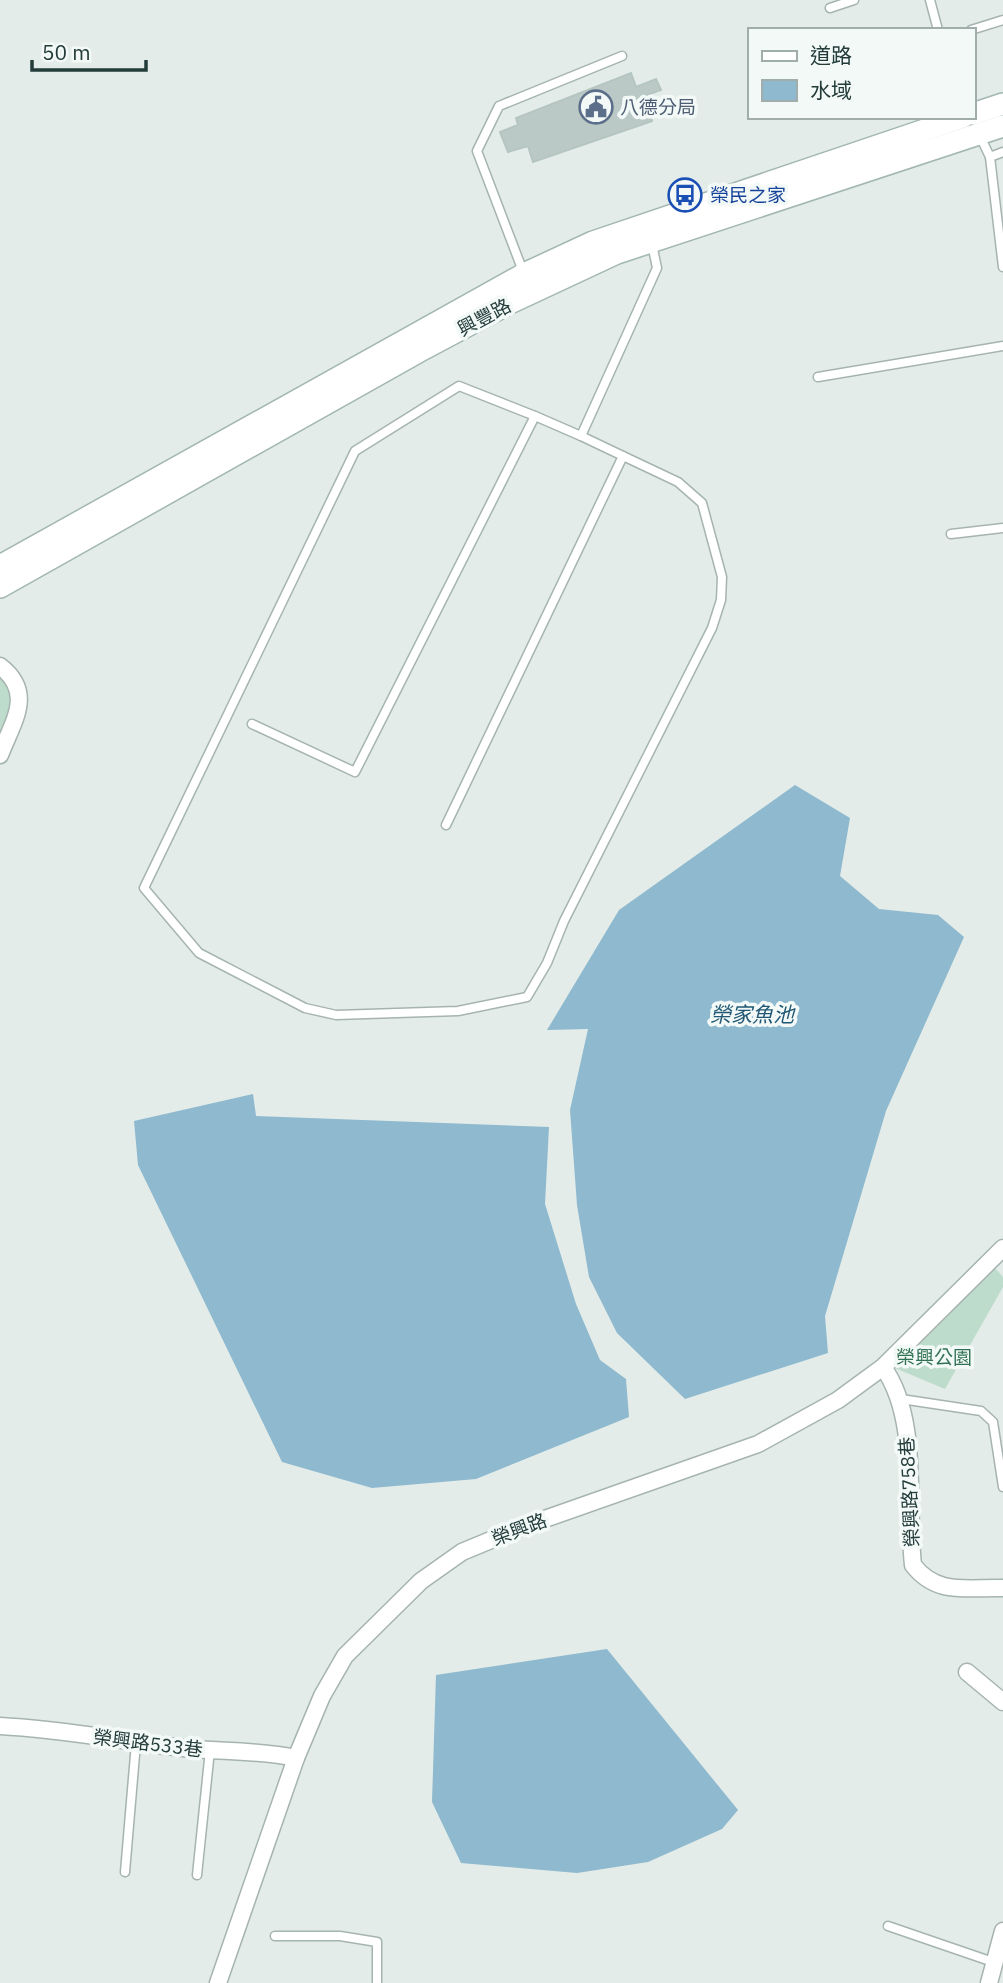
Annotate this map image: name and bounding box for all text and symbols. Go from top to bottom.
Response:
scale bar [32,28,145,72]
legend [748,28,975,119]
text: 50 m [42,38,91,66]
text: 道路 [810,41,852,69]
text: 水域 [810,76,852,104]
public building icon: 八德分局 [577,88,615,126]
place label: 八德分局 [620,95,696,119]
bus stop icon: 榮民之家 [666,176,704,214]
place label: 榮民之家 [710,183,786,207]
street label: 興豐路 [453,293,515,341]
water label: 榮家魚池 [710,1000,796,1028]
park label: 榮興公園 [896,1345,972,1369]
street label: 榮興路758巷 [894,1436,924,1548]
street label: 榮興路 [488,1508,550,1550]
street label: 榮興路533巷 [92,1724,204,1762]

